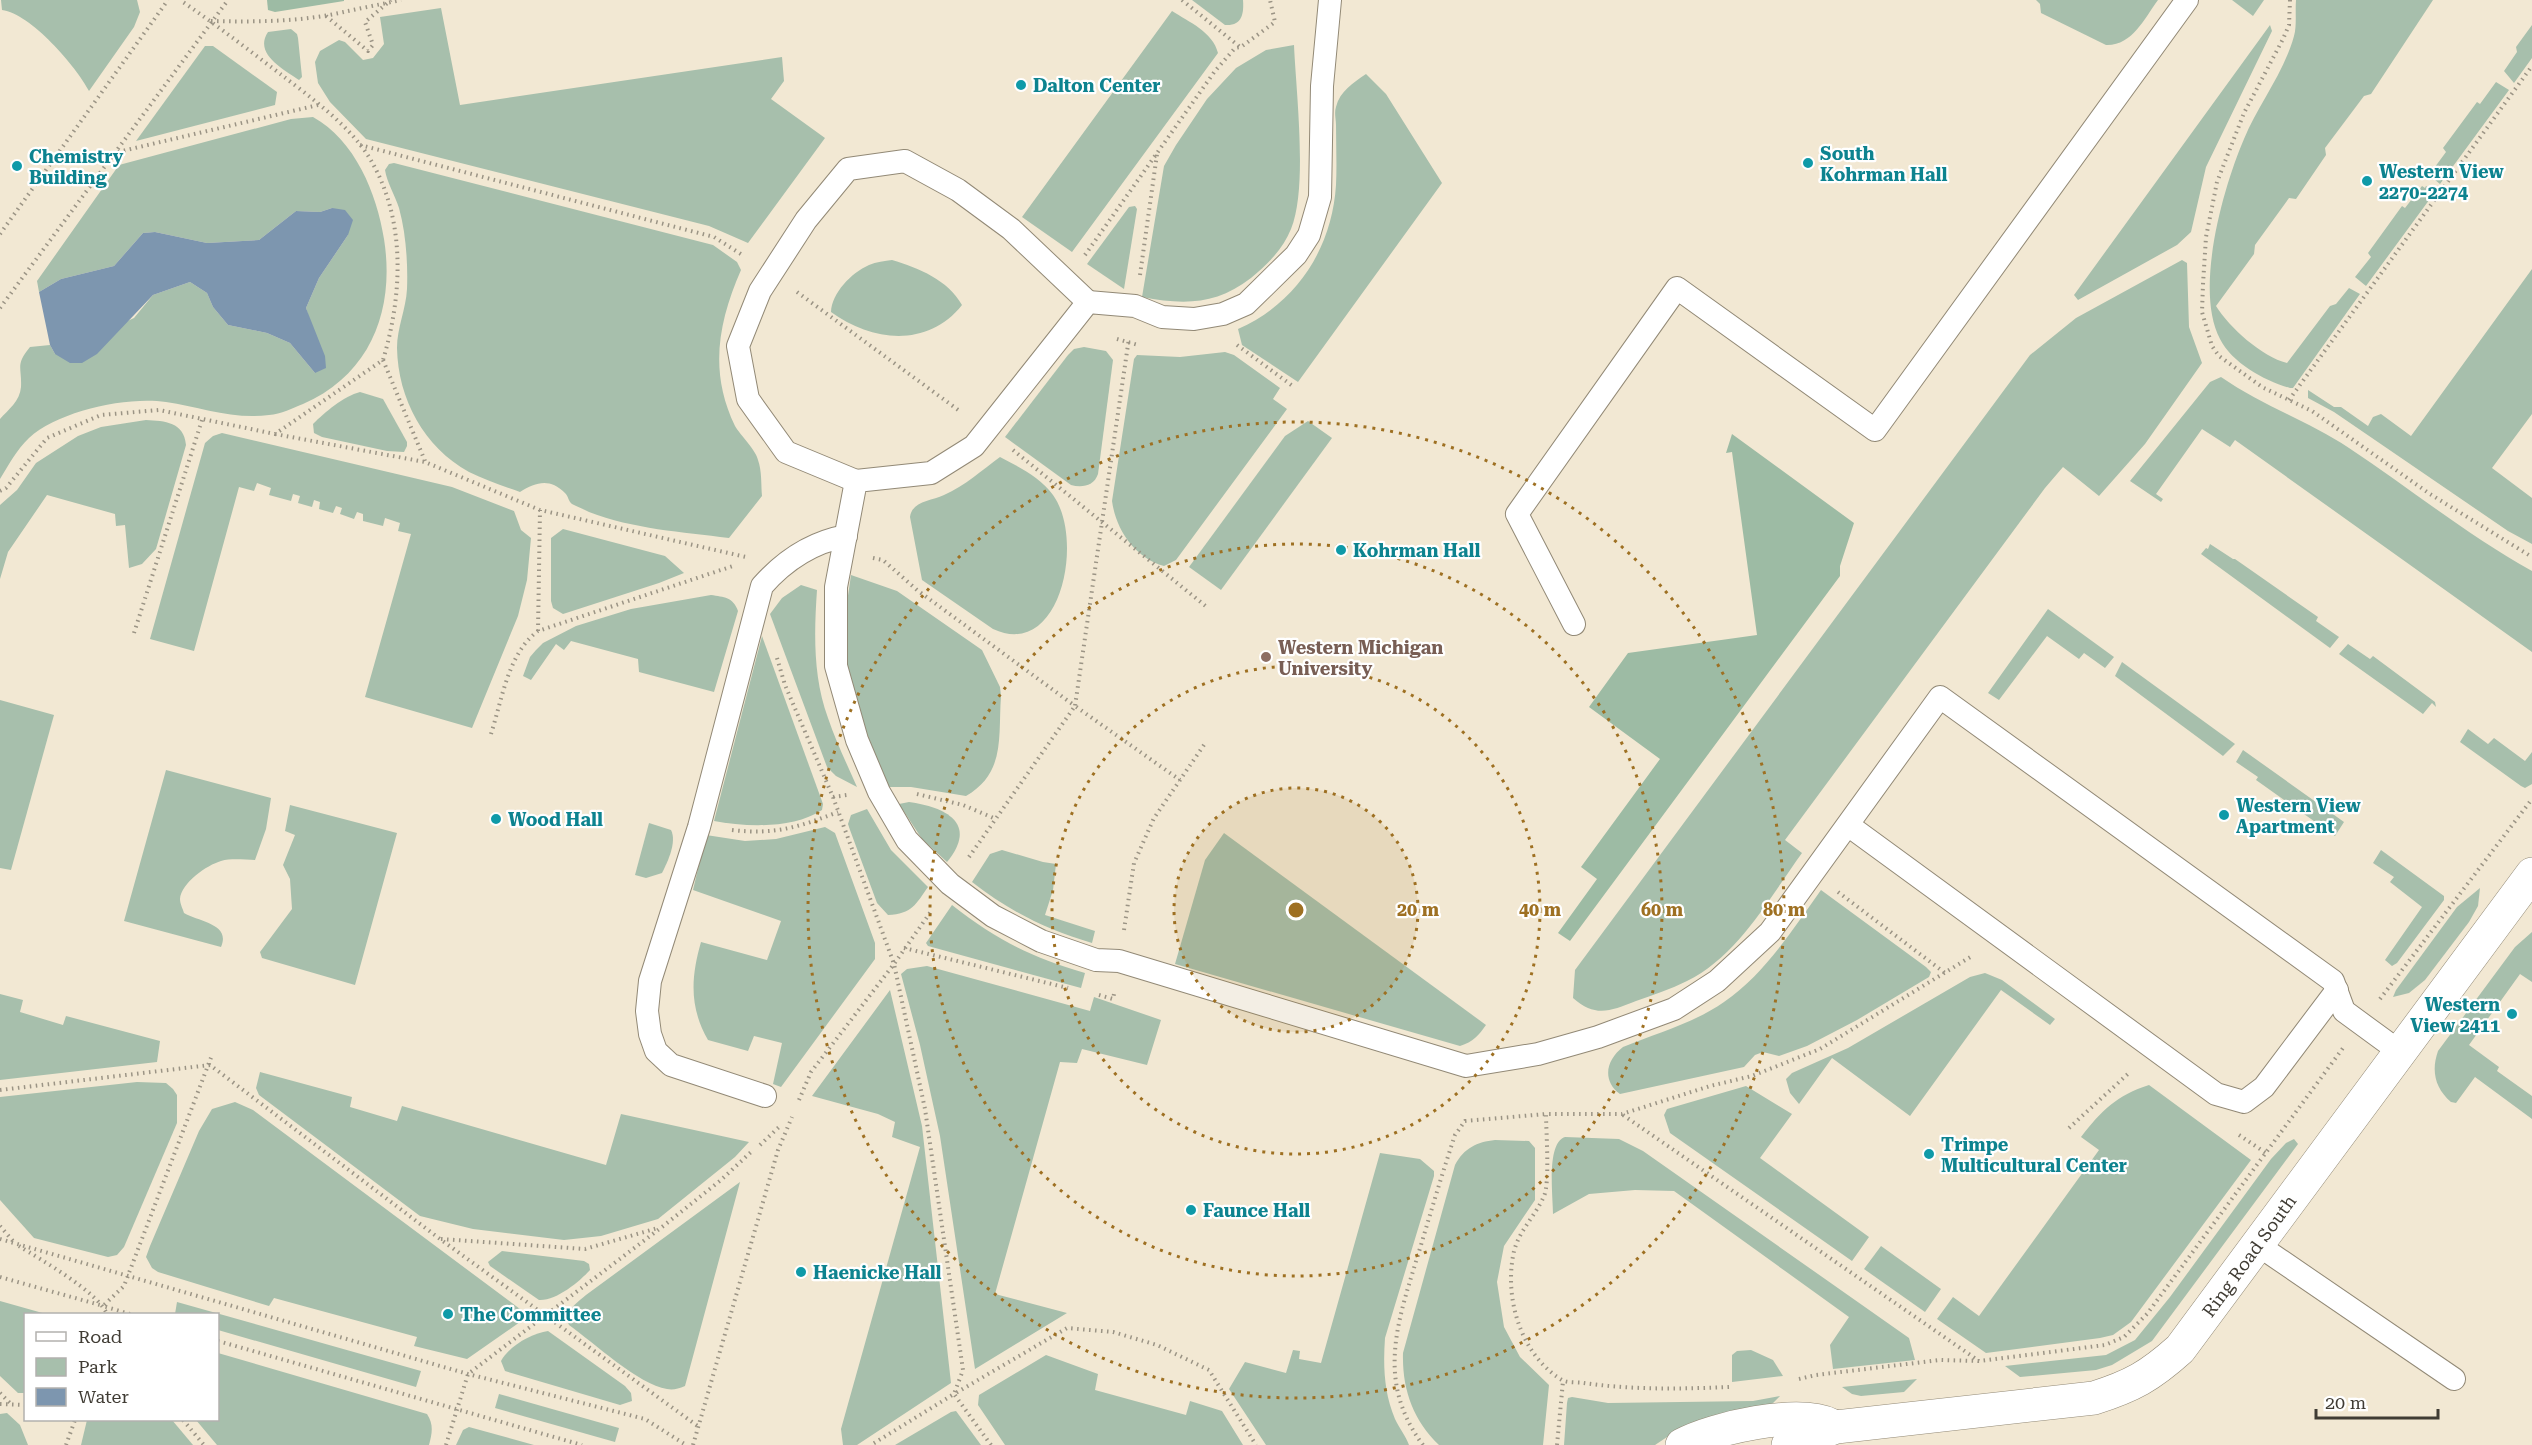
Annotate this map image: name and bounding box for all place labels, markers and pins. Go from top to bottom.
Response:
place label: Dalton Center [1033,75,1160,96]
marker: Dalton Center [1014,78,1028,92]
place label: South Kohrman Hall [1820,143,1947,185]
place label: Chemistry Building [29,146,124,188]
marker: South Kohrman Hall [1801,156,1815,170]
marker: Chemistry Building [10,159,24,173]
place label: Western View 2270-2274 [2379,161,2504,203]
marker: Western View 2270-2274 [2360,174,2374,188]
place label: Kohrman Hall [1353,540,1480,561]
marker: Kohrman Hall [1334,543,1348,557]
place label: Western Michigan University [1278,637,1443,679]
marker: Western Michigan University [1259,650,1273,664]
place label: Western View Apartment [2236,795,2361,837]
marker: Western View Apartment [2217,808,2231,822]
place label: Wood Hall [508,809,603,830]
marker: Wood Hall [489,812,503,826]
centre of rings [1286,900,1306,920]
place label: Western View 2411 [2410,994,2500,1036]
marker: Western View 2411 [2505,1007,2519,1021]
place label: Trimpe Multicultural Center [1941,1134,2127,1176]
marker: Trimpe Multicultural Center [1922,1147,1936,1161]
place label: Faunce Hall [1203,1200,1310,1221]
marker: Faunce Hall [1184,1203,1198,1217]
place label: Haenicke Hall [813,1262,942,1283]
marker: Haenicke Hall [794,1265,808,1279]
place label: The Committee [460,1304,602,1325]
marker: The Committee [441,1307,455,1321]

